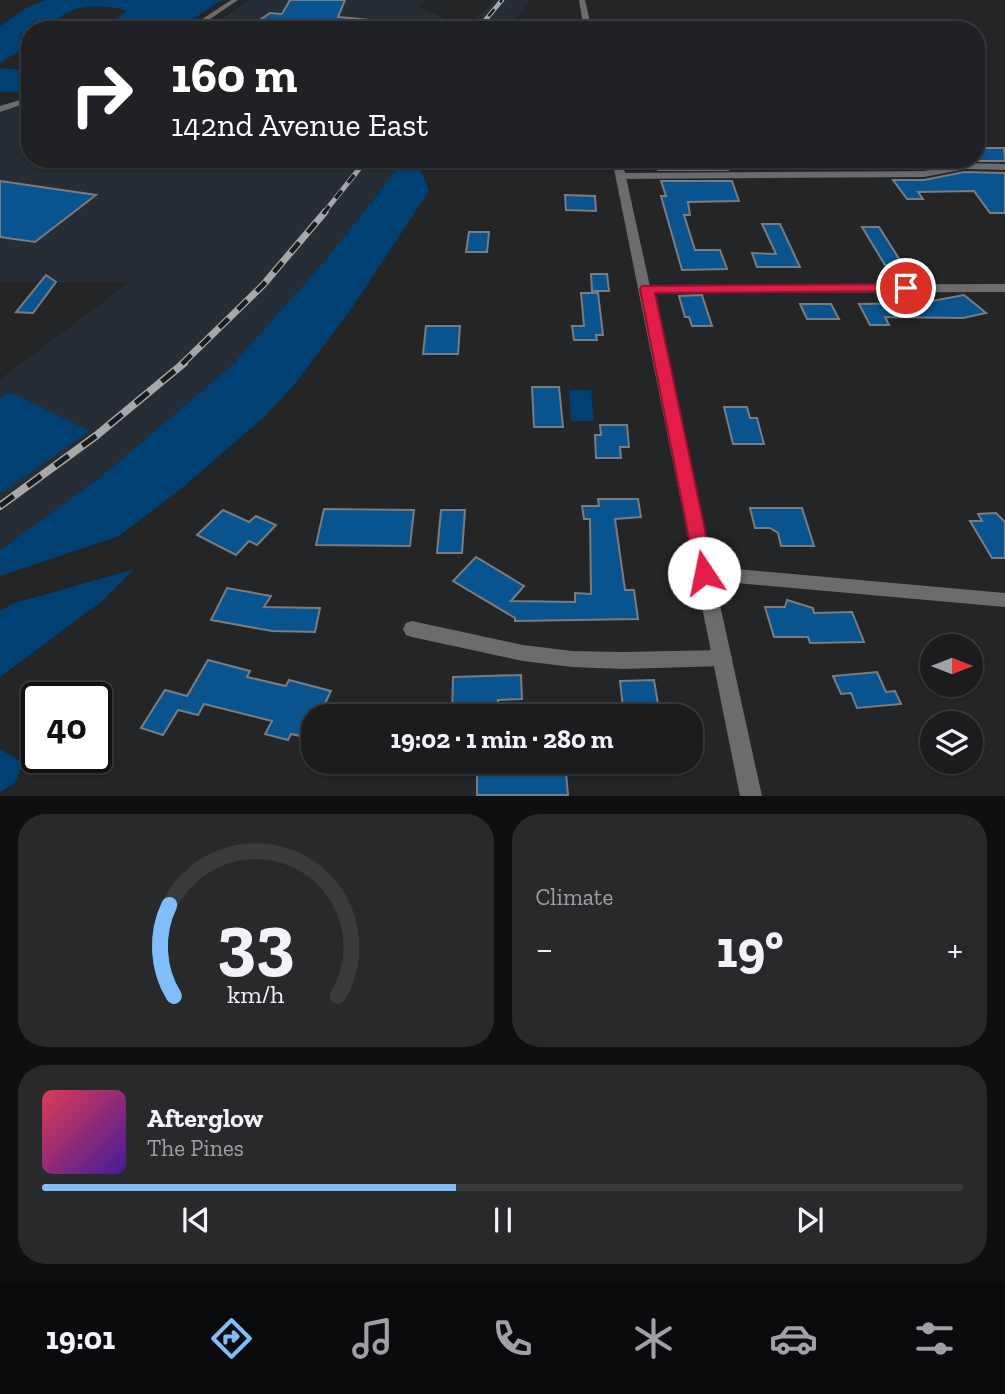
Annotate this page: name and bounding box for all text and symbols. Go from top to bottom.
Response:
text: 160 m [171,46,297,105]
icon: right [56,49,147,140]
text: 142nd Avenue East [171,106,428,144]
pin [876,258,936,318]
icon: arrive [887,269,925,307]
position arrow [667,536,741,610]
north arrow [920,634,984,696]
map controls [920,634,983,774]
speed limit sign: 40 [21,682,112,773]
button: layers [920,711,983,774]
text: 19:02 · 1 min · 280 m [390,723,614,755]
text: Climate [536,883,613,911]
text: 33 [217,898,295,986]
text: 19° [717,918,784,980]
text: − [536,926,553,972]
text: + [947,926,963,972]
text: km/h [227,979,284,1009]
text: Afterglow [147,1102,263,1134]
text: The Pines [147,1134,244,1162]
icon: previous [177,1201,215,1239]
icon: pause [484,1201,522,1239]
icon: next [791,1201,829,1239]
icon: directions [207,1314,256,1363]
icon: music [348,1314,397,1363]
icon: phone [488,1314,537,1363]
icon: climate [629,1314,678,1363]
icon: car [769,1314,818,1363]
icon: filters [910,1314,959,1363]
text: 19:01 [46,1319,115,1357]

